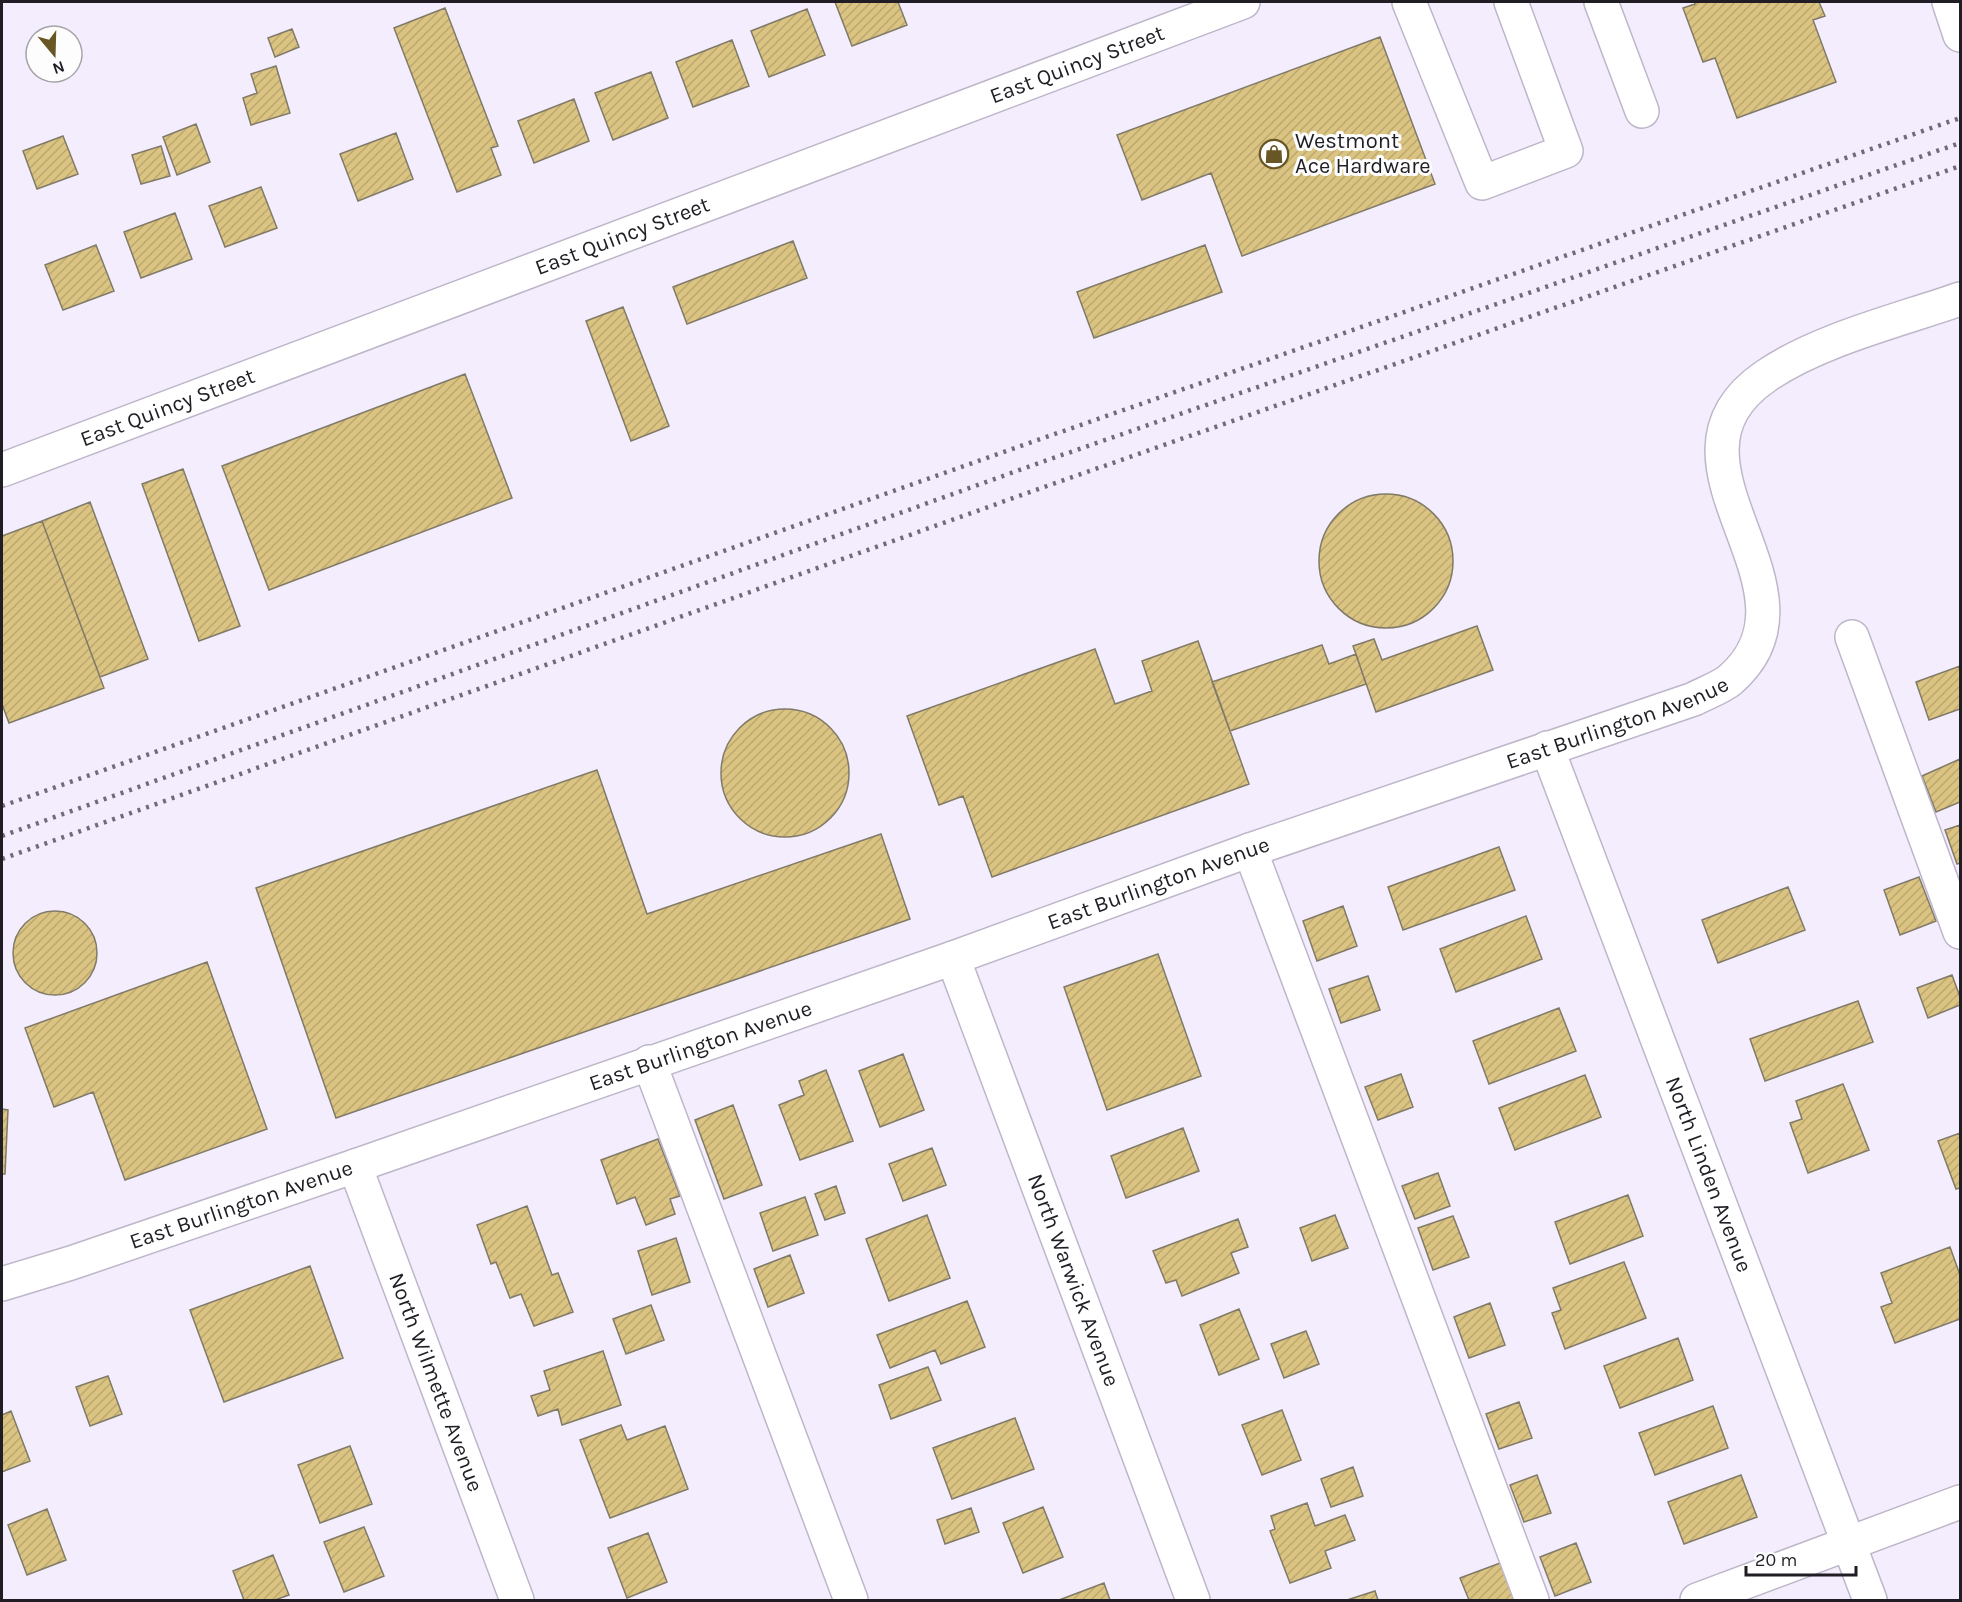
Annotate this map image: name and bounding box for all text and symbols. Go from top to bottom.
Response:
street label: East Quincy Street [986,20,1168,109]
north arrow [24,24,84,84]
text: N [50,57,67,79]
place label: Westmont Ace Hardware [1295,128,1431,179]
shop icon: Westmont Ace Hardware [1258,138,1290,170]
street label: East Quincy Street [532,191,713,281]
street label: East Quincy Street [77,363,258,452]
street label: East Burlington Avenue [1503,671,1733,775]
street label: East Burlington Avenue [1044,831,1273,936]
street label: East Burlington Avenue [586,995,815,1097]
street label: North Linden Avenue [1660,1073,1758,1276]
street label: East Burlington Avenue [126,1155,356,1255]
street label: North Warwick Avenue [1022,1170,1125,1390]
street label: North Wilmette Avenue [383,1269,488,1496]
scale bar [1746,1539,1856,1577]
text: 20 m [1755,1549,1797,1571]

